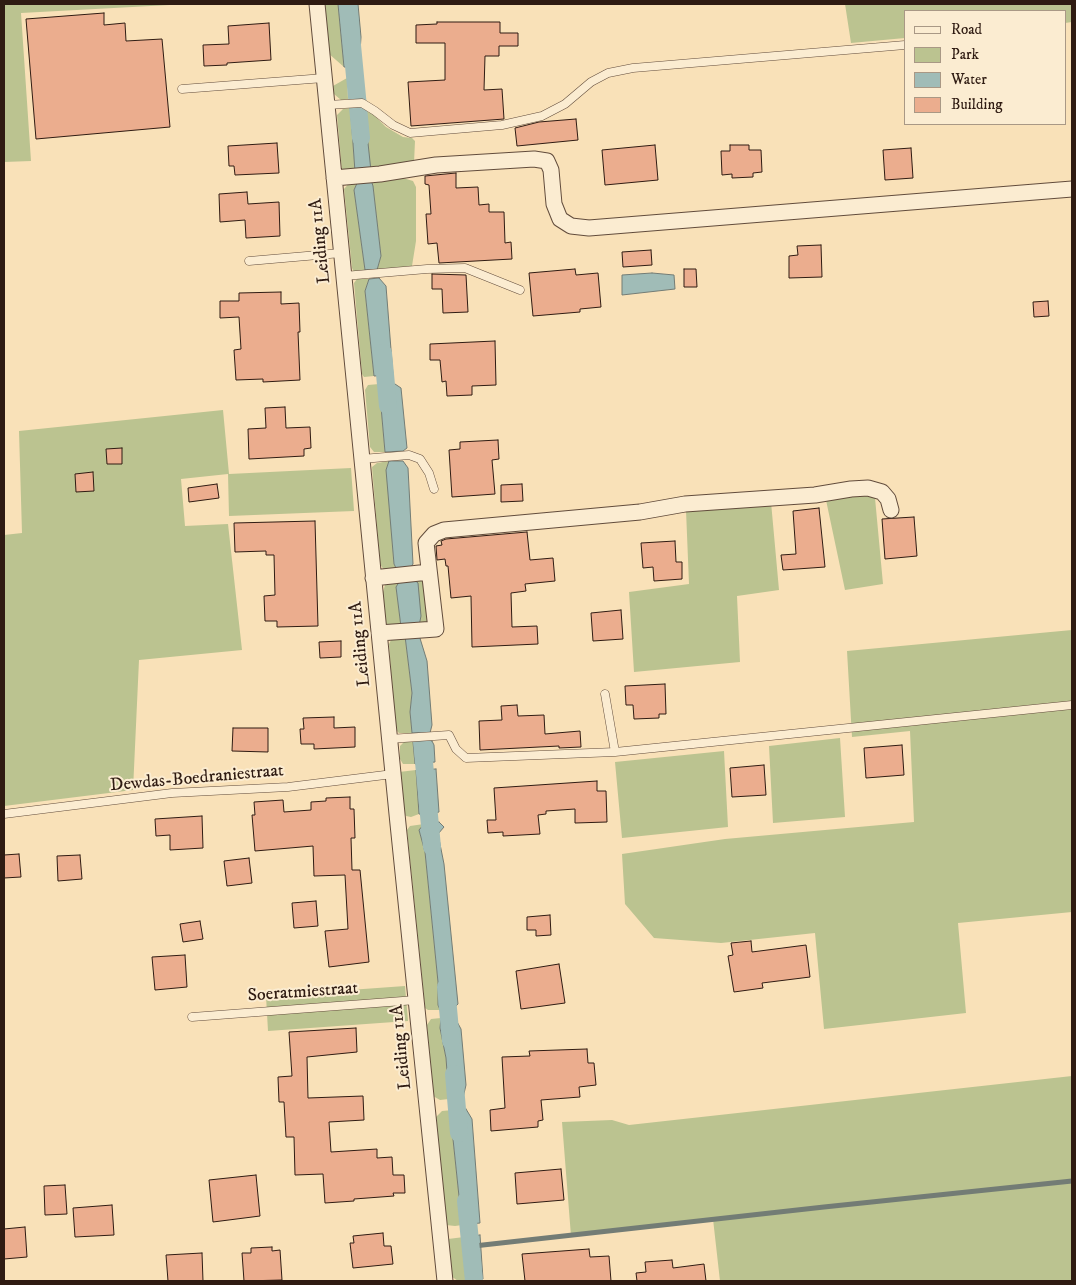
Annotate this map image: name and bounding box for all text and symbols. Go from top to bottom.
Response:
legend [904,10,1066,125]
text: Road [951,20,982,39]
text: Park [951,45,979,64]
text: Water [951,70,987,89]
text: Building [951,95,1003,114]
street label: Leiding 11A [306,197,336,285]
street label: Leiding 11A [346,600,376,688]
street label: Dewdas-Boedraniestraat [109,761,285,797]
street label: Soeratmiestraat [247,978,359,1008]
street label: Leiding 11A [387,1003,417,1091]

